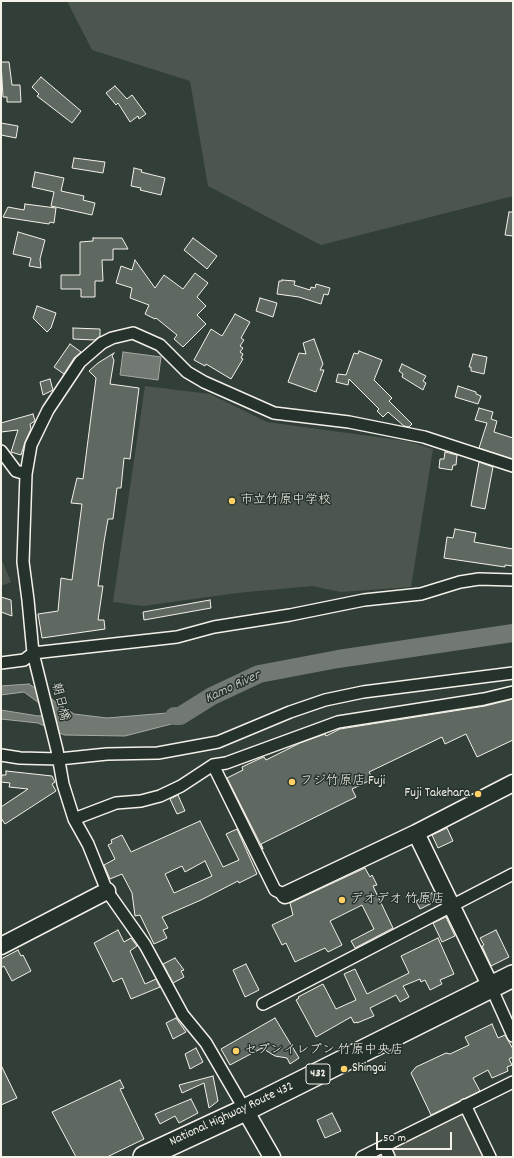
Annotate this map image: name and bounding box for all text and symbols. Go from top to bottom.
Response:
place label: 市立竹原中学校 [240,493,331,509]
marker: 市立竹原中学校 [227,496,237,506]
water label: Kamo River [203,668,263,708]
street label: 朝日橋 [47,681,71,723]
place label: フジ竹原店 Fuji [300,774,385,790]
marker: フジ竹原店 Fuji [287,777,297,787]
place label: Fuji Takehara [405,786,470,802]
marker: Fuji Takehara [473,789,483,799]
place label: デオデオ 竹原店 [350,892,444,908]
marker: デオデオ 竹原店 [337,895,347,905]
place label: セブンイレブン 竹原中央店 [244,1043,403,1059]
marker: セブンイレブン 竹原中央店 [231,1046,241,1056]
place label: Shingai [352,1061,386,1077]
road number: 432 [306,1064,330,1084]
marker: Shingai [339,1064,349,1074]
street label: National Highway Route 432 [167,1079,297,1151]
scale bar [378,1124,454,1150]
text: 50 m [383,1130,406,1147]

